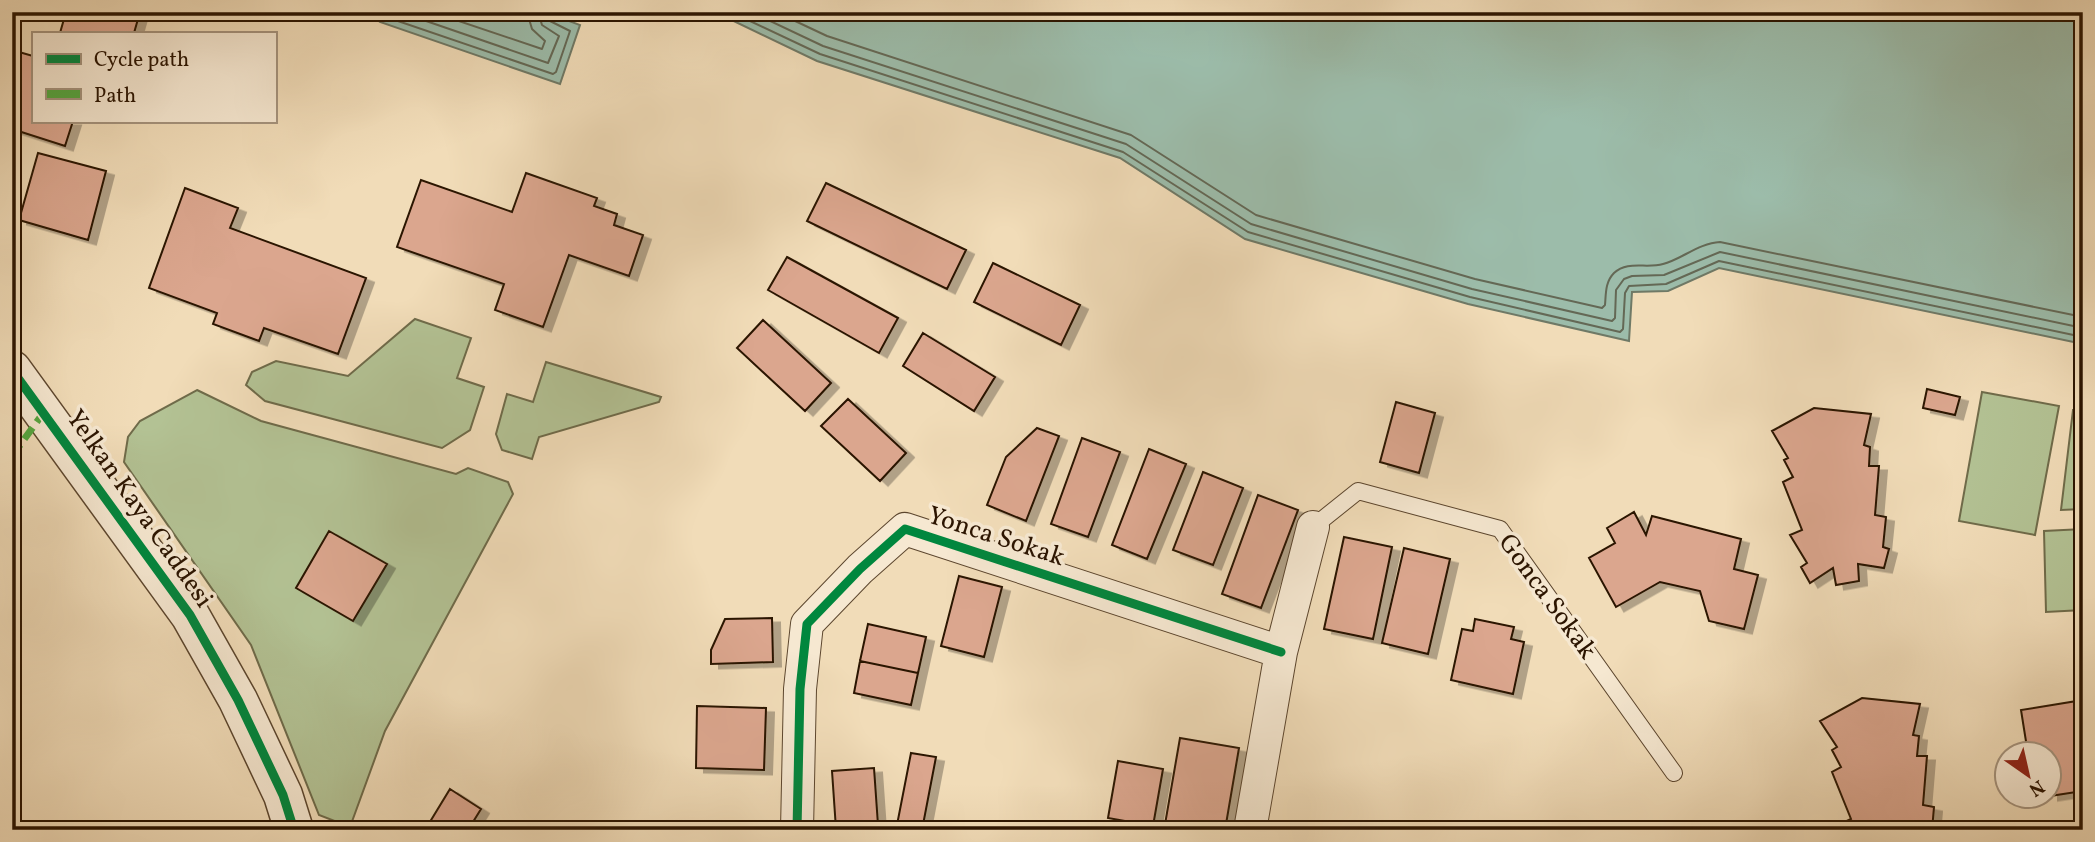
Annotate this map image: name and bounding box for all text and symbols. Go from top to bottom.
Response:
legend [32,32,276,122]
text: Cycle path [94,46,189,75]
text: Path [94,82,136,111]
street label: Yelkan Kaya Caddesi [57,403,221,615]
street label: Yonca Sokak [923,498,1069,576]
street label: Gonca Sokak [1489,527,1605,667]
north arrow [1994,740,2064,810]
text: N [2023,773,2049,802]

